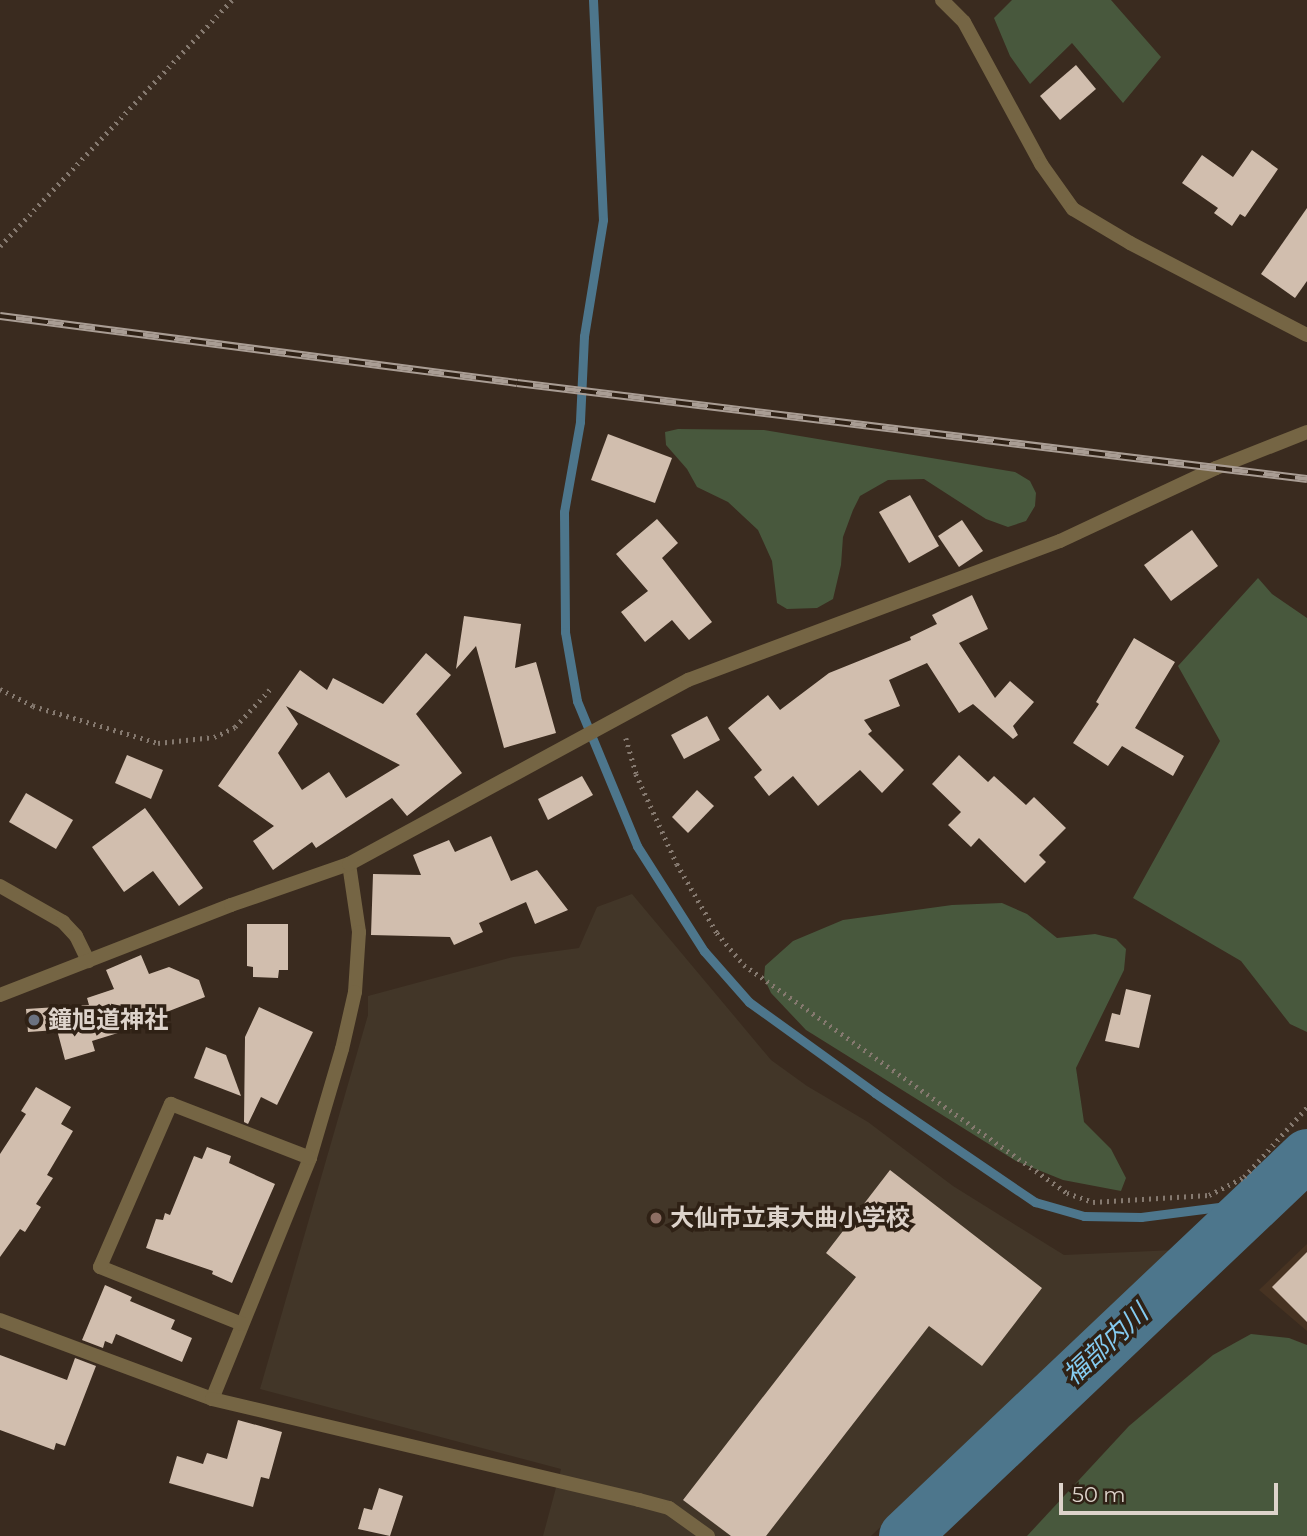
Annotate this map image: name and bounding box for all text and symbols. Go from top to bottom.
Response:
place label: 鐘旭道神社 [48,1006,168,1034]
marker: 鐘旭道神社 [26,1012,42,1028]
place label: 大仙市立東大曲小学校 [670,1204,910,1232]
marker: 大仙市立東大曲小学校 [648,1210,664,1226]
water label: 福部内川 [1057,1298,1155,1392]
scale bar [1062,1470,1281,1514]
text: 50 m [1072,1482,1126,1507]

